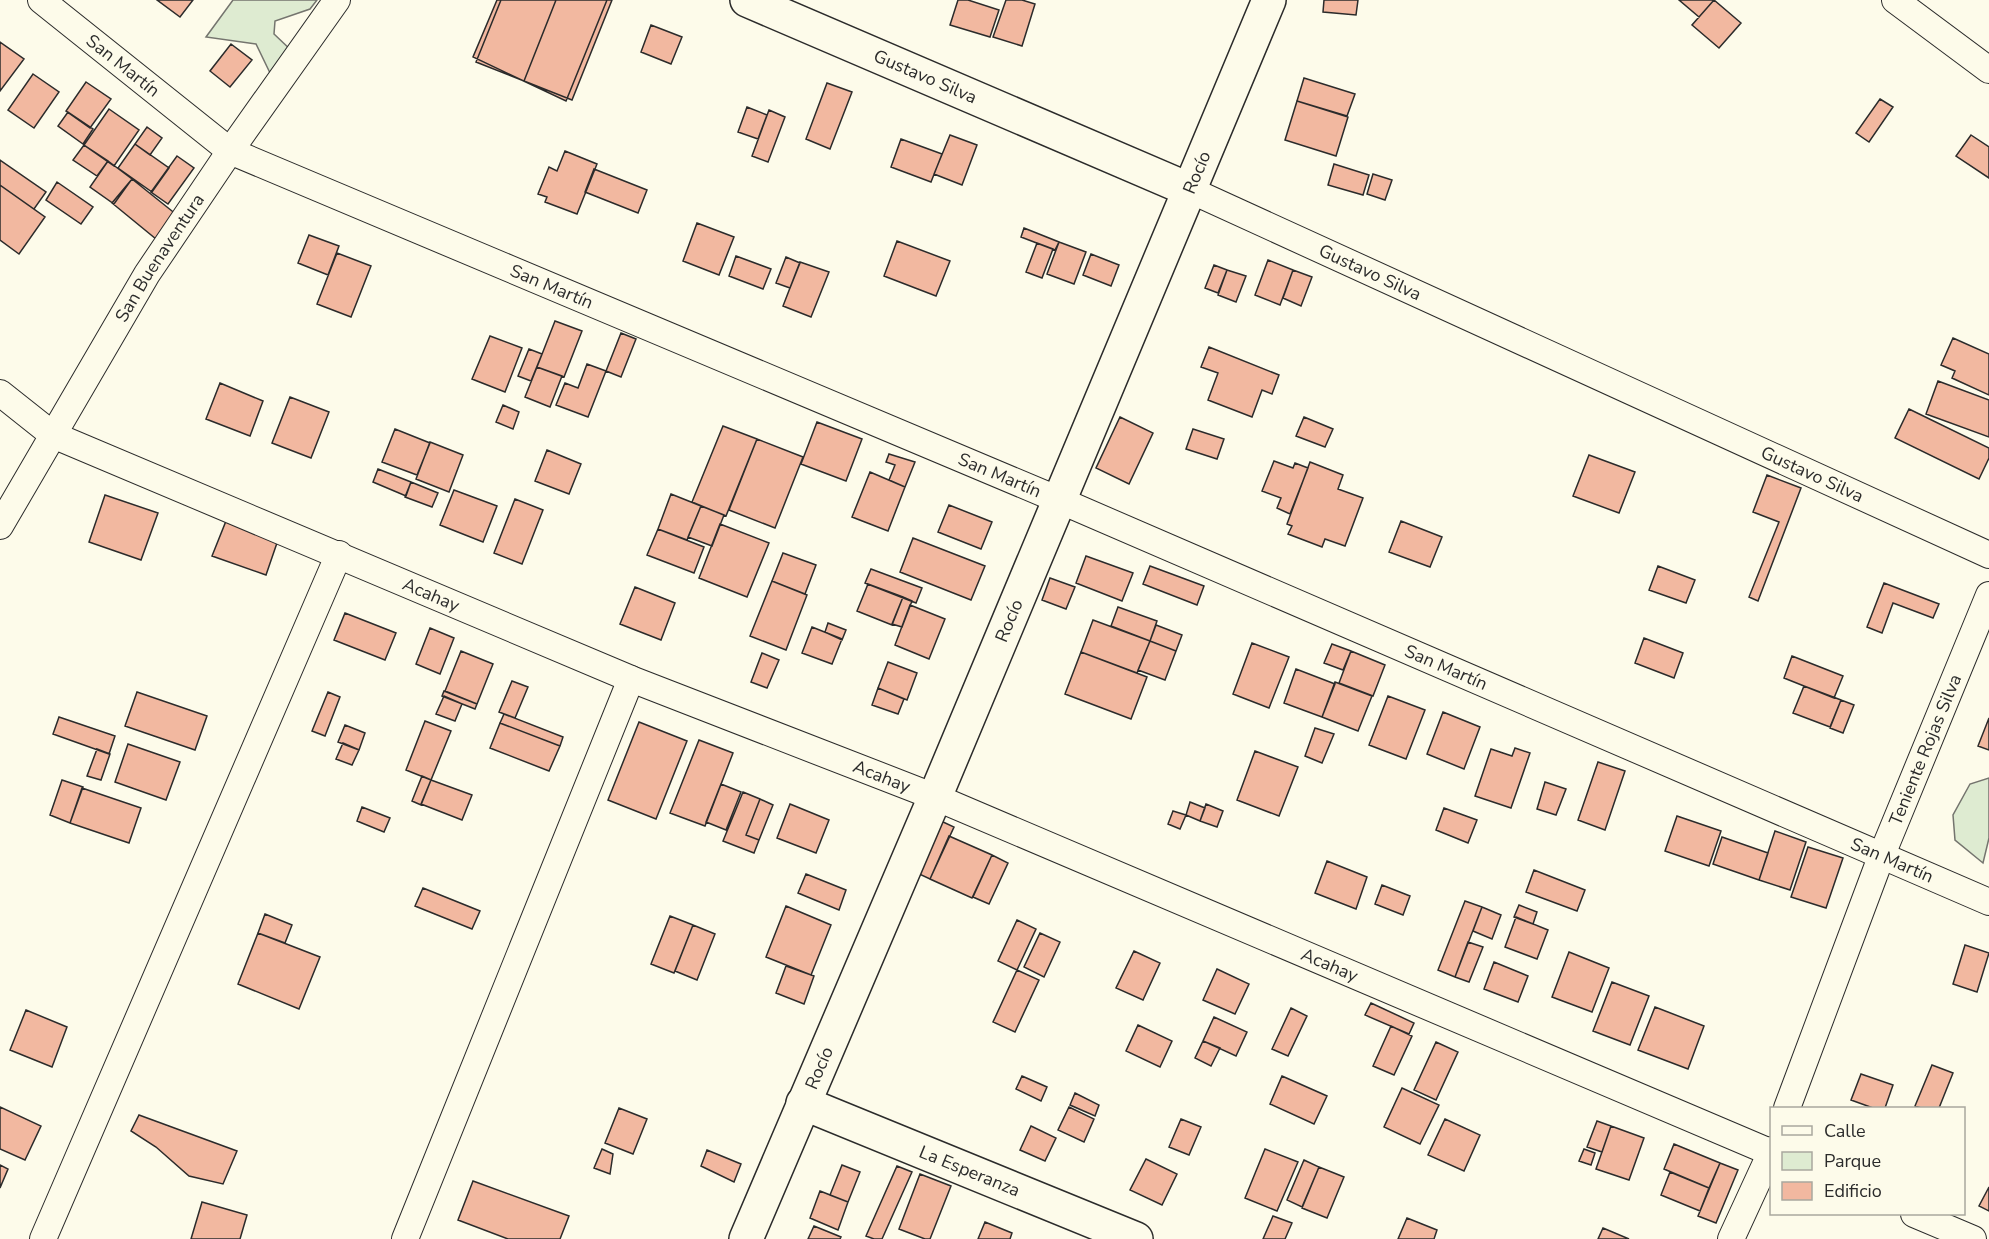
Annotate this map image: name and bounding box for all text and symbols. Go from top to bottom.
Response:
street label: San Martín [81,29,165,102]
street label: Gustavo Silva [870,44,981,109]
street label: Rocío [1177,147,1216,197]
street label: San Buenaventura [109,189,210,327]
street label: Gustavo Silva [1315,238,1425,306]
street label: San Martín [506,258,597,315]
street label: Gustavo Silva [1757,440,1867,508]
street label: San Martín [954,447,1045,503]
street label: Acahay [399,572,464,618]
street label: Rocío [989,595,1029,646]
street label: San Martín [1401,639,1491,696]
street label: Teniente Rojas Silva [1883,670,1967,829]
street label: Acahay [850,754,915,799]
street label: San Martín [1847,832,1937,889]
street label: Acahay [1297,942,1363,988]
street label: Rocío [799,1043,839,1093]
legend [1770,1107,1965,1215]
text: Calle [1824,1119,1866,1143]
street label: La Esperanza [916,1140,1024,1202]
text: Parque [1824,1149,1881,1173]
text: Edificio [1824,1179,1882,1203]

